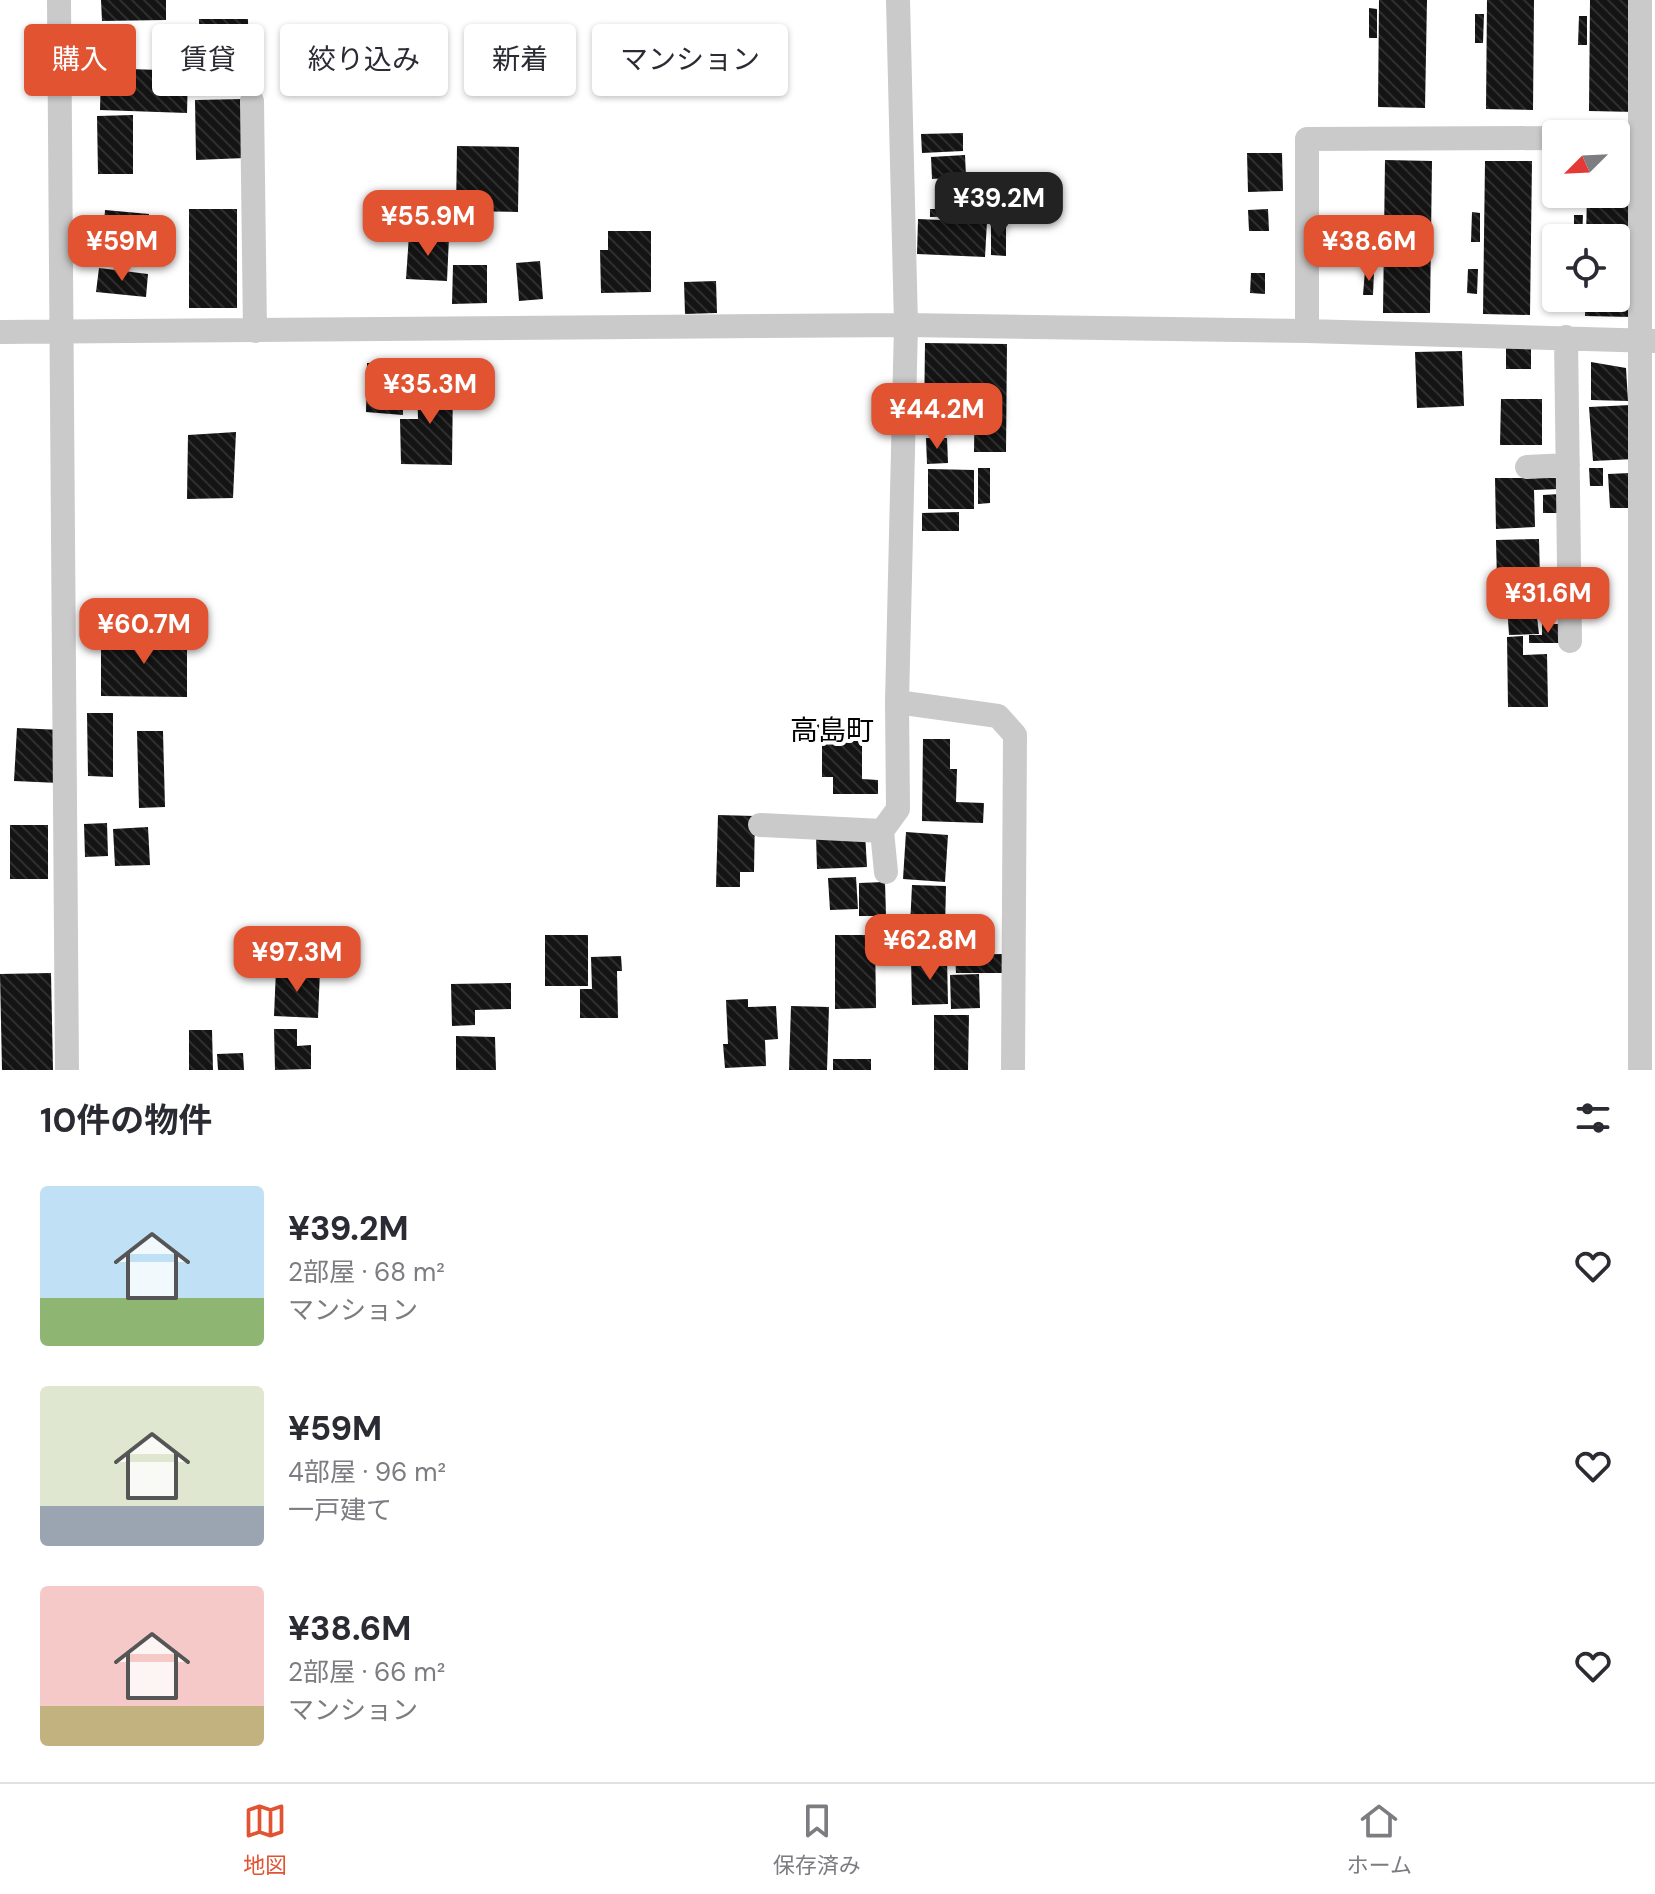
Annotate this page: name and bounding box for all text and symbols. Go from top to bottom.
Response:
chip: 購入 [24,24,136,96]
chip: 賃貸 [152,24,264,96]
chip: 絞り込み [280,24,448,96]
chip: 新着 [464,24,576,96]
chip: マンション [592,24,788,96]
north arrow [1542,120,1630,208]
map controls [1542,120,1630,312]
pin: ¥39.2M [934,172,1064,240]
text: ¥39.2M [953,181,1045,215]
pin: ¥55.9M [363,190,493,258]
text: ¥55.9M [381,199,475,233]
pin: ¥59M [75,215,169,283]
pin: ¥38.6M [1304,215,1434,283]
text: ¥59M [86,224,158,258]
text: ¥38.6M [1322,224,1416,258]
button: locate [1542,224,1630,312]
pin: ¥35.3M [365,358,495,426]
text: ¥35.3M [383,367,477,401]
pin: ¥44.2M [872,383,1002,451]
text: ¥44.2M [889,392,985,426]
pin: ¥31.6M [1483,567,1613,635]
text: ¥31.6M [1504,576,1592,610]
pin: ¥60.7M [79,598,209,666]
text: ¥60.7M [97,607,191,641]
district label: 高島町 [790,712,874,749]
pin: ¥62.8M [865,914,995,982]
text: ¥62.8M [883,923,977,957]
pin: ¥97.3M [232,926,362,994]
text: ¥97.3M [252,935,342,969]
icon: filters [1571,1096,1615,1140]
text: 10件の物件 [40,1098,212,1143]
text: ¥39.2M [288,1206,409,1251]
icon: home [104,1218,200,1314]
icon: heart [1571,1244,1615,1288]
text: 2部屋 · 68 m² [288,1255,445,1289]
text: マンション [288,1293,418,1327]
text: ¥59M [288,1406,382,1451]
icon: home [104,1418,200,1514]
icon: heart [1571,1444,1615,1488]
text: 4部屋 · 96 m² [288,1455,446,1489]
text: 一戸建て [288,1493,392,1527]
text: ¥38.6M [288,1606,411,1651]
icon: home [104,1618,200,1714]
icon: heart [1571,1644,1615,1688]
text: 2部屋 · 66 m² [288,1655,445,1689]
text: マンション [288,1693,418,1727]
tab: 地図 [243,1799,287,1880]
tab: 保存済み [773,1799,861,1880]
tab: ホーム [1347,1799,1412,1880]

